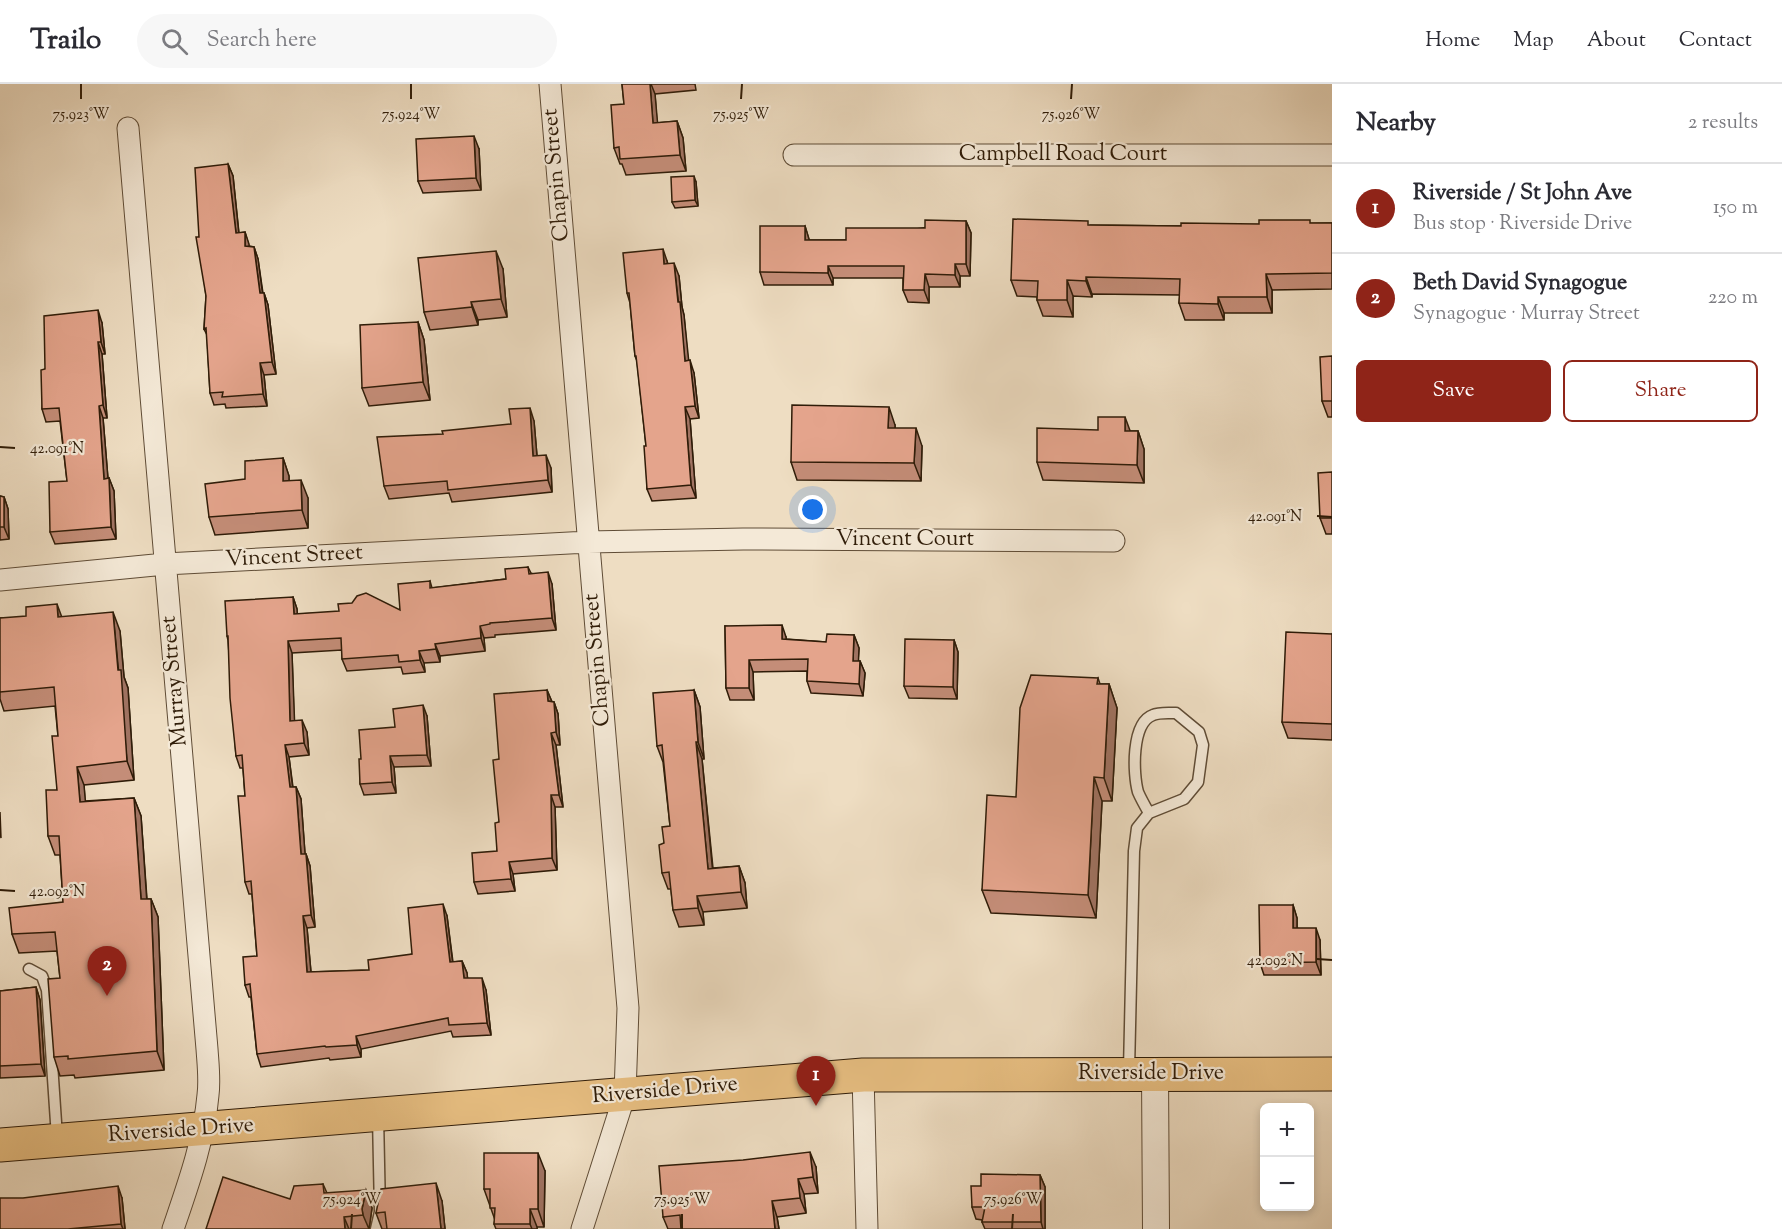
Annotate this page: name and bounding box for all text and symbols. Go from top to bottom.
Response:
search box [137,14,557,68]
text: Trailo [30,21,101,61]
icon: search [158,25,191,58]
text: Search here [206,25,317,57]
text: Home [1425,26,1480,56]
text: Map [1513,26,1554,56]
text: About [1587,26,1646,56]
text: Contact [1679,26,1752,56]
text: 75.923°W [53,105,110,126]
text: 75.924°W [382,105,441,126]
text: 75.925°W [713,105,769,126]
text: 75.926°W [1042,105,1101,126]
text: Nearby [1356,105,1436,142]
street label: Chapin Street [535,107,579,243]
text: 2 results [1688,109,1758,138]
street label: Campbell Road Court [959,139,1168,171]
text: Riverside / St John Ave [1413,178,1632,210]
text: 1 [1372,194,1379,223]
text: 150 m [1713,194,1758,223]
text: Bus stop · Riverside Drive [1413,210,1632,239]
text: Beth David Synagogue [1413,268,1627,300]
text: 2 [1371,284,1380,313]
text: 220 m [1708,284,1758,313]
text: Synagogue · Murray Street [1413,300,1640,329]
button: Save [1356,360,1551,422]
button: Share [1563,360,1758,422]
text: 42.091°N [30,439,84,460]
your location [798,495,827,524]
text: 42.091°N [1248,507,1302,528]
street label: Vincent Court [836,524,975,556]
street label: Vincent Street [225,537,364,577]
street label: Chapin Street [576,592,620,728]
street label: Murray Street [153,614,197,748]
text: 42.092°N [29,882,85,903]
pin: 2 [88,946,126,996]
text: 42.092°N [1247,951,1303,972]
pin: 1 [796,1056,836,1106]
street label: Riverside Drive [1078,1058,1224,1090]
street label: Riverside Drive [591,1069,739,1113]
map controls [1260,1103,1314,1211]
button: + [1260,1103,1314,1157]
street label: Riverside Drive [107,1110,255,1152]
button: − [1260,1157,1314,1211]
text: 75.924°W [323,1190,382,1211]
text: 75.925°W [654,1190,710,1211]
text: 75.926°W [984,1190,1043,1211]

